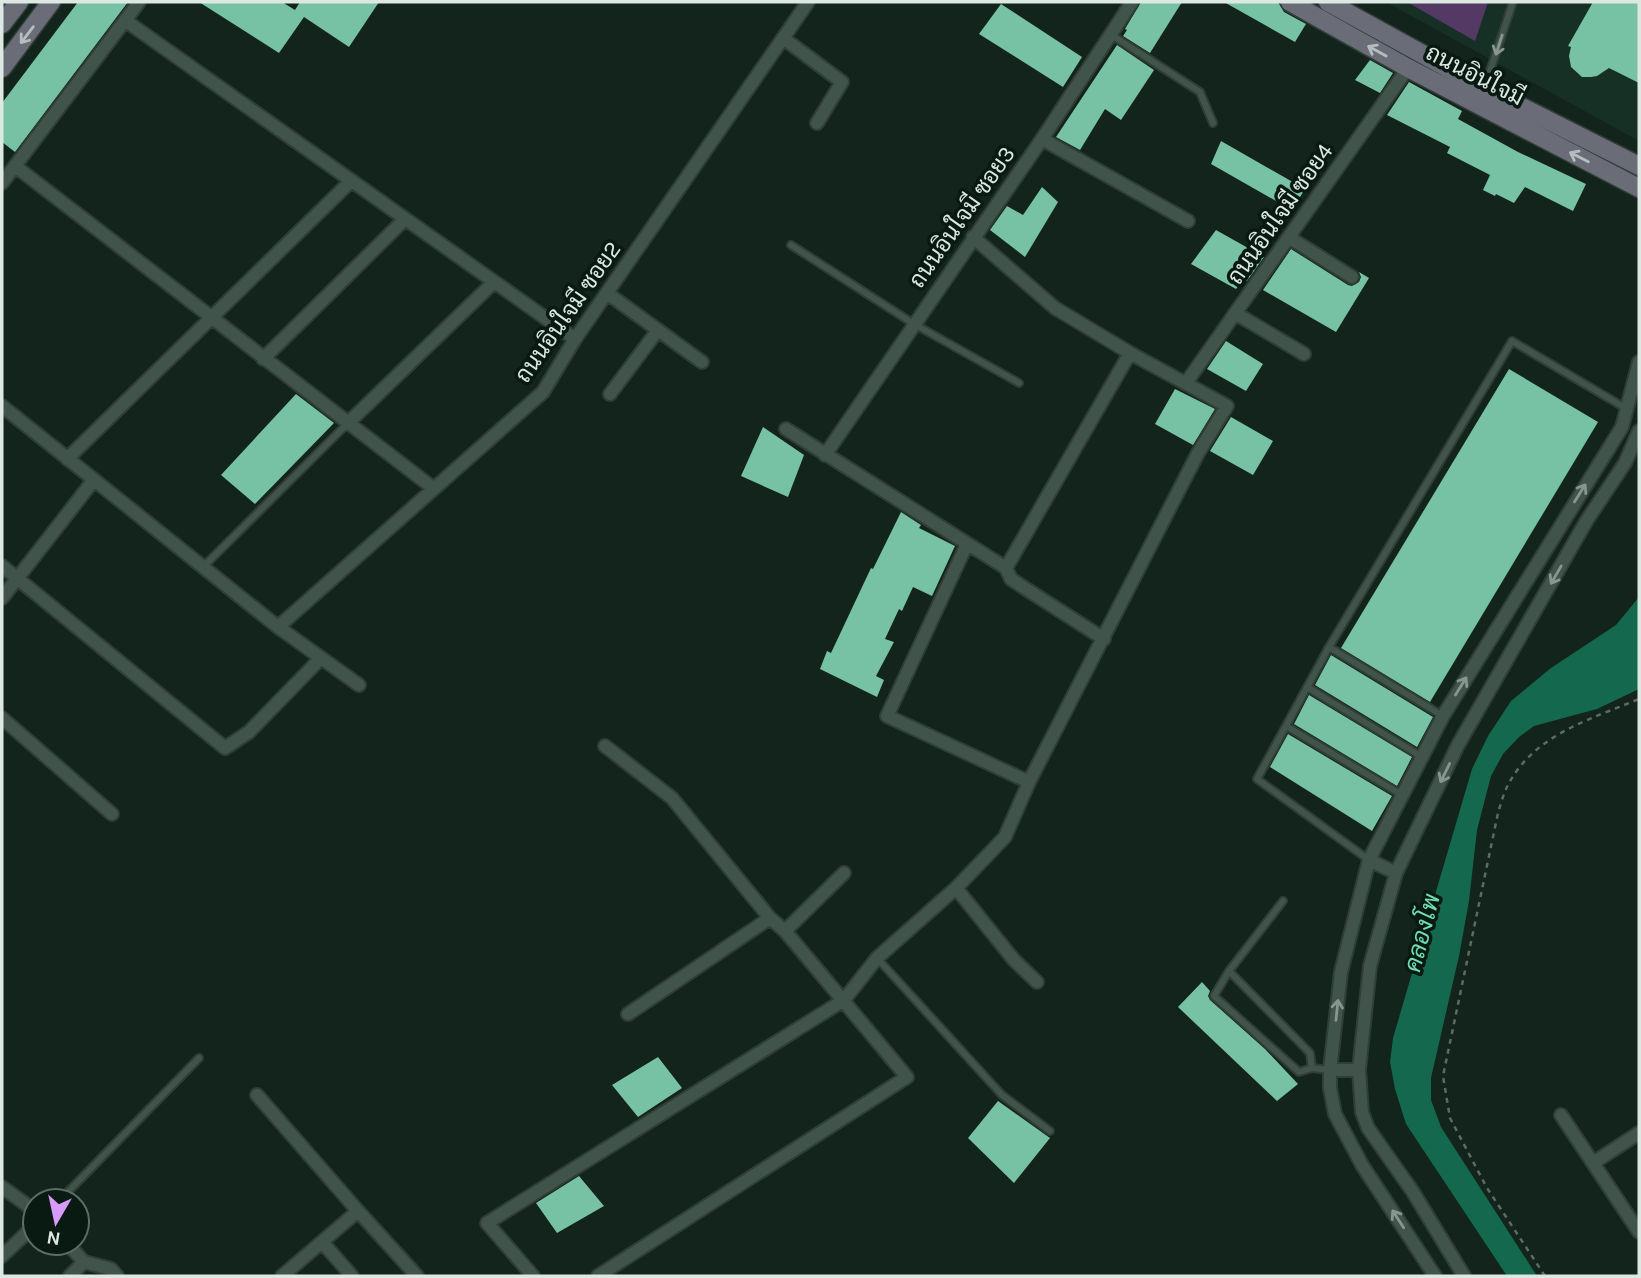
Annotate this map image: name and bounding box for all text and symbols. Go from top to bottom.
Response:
one-way arrow [19,25,34,44]
one-way arrow [1492,34,1505,56]
street label: ถนนอินใจมี [1421,36,1530,111]
one-way arrow [1368,44,1388,58]
street label: ถนนอินใจมี ซอย4 [1219,137,1339,290]
street label: ถนนอินใจมี ซอย3 [901,139,1021,293]
one-way arrow [1569,149,1590,163]
street label: ถนนอินใจมี ซอย2 [507,235,627,388]
one-way arrow [1573,483,1587,503]
one-way arrow [1549,564,1563,584]
one-way arrow [1454,677,1468,697]
one-way arrow [1437,762,1451,783]
water label: คลองโพ [1396,890,1446,975]
one-way arrow [1330,999,1343,1022]
north arrow [21,1187,91,1257]
one-way arrow [1390,1210,1405,1229]
text: N [45,1226,62,1250]

